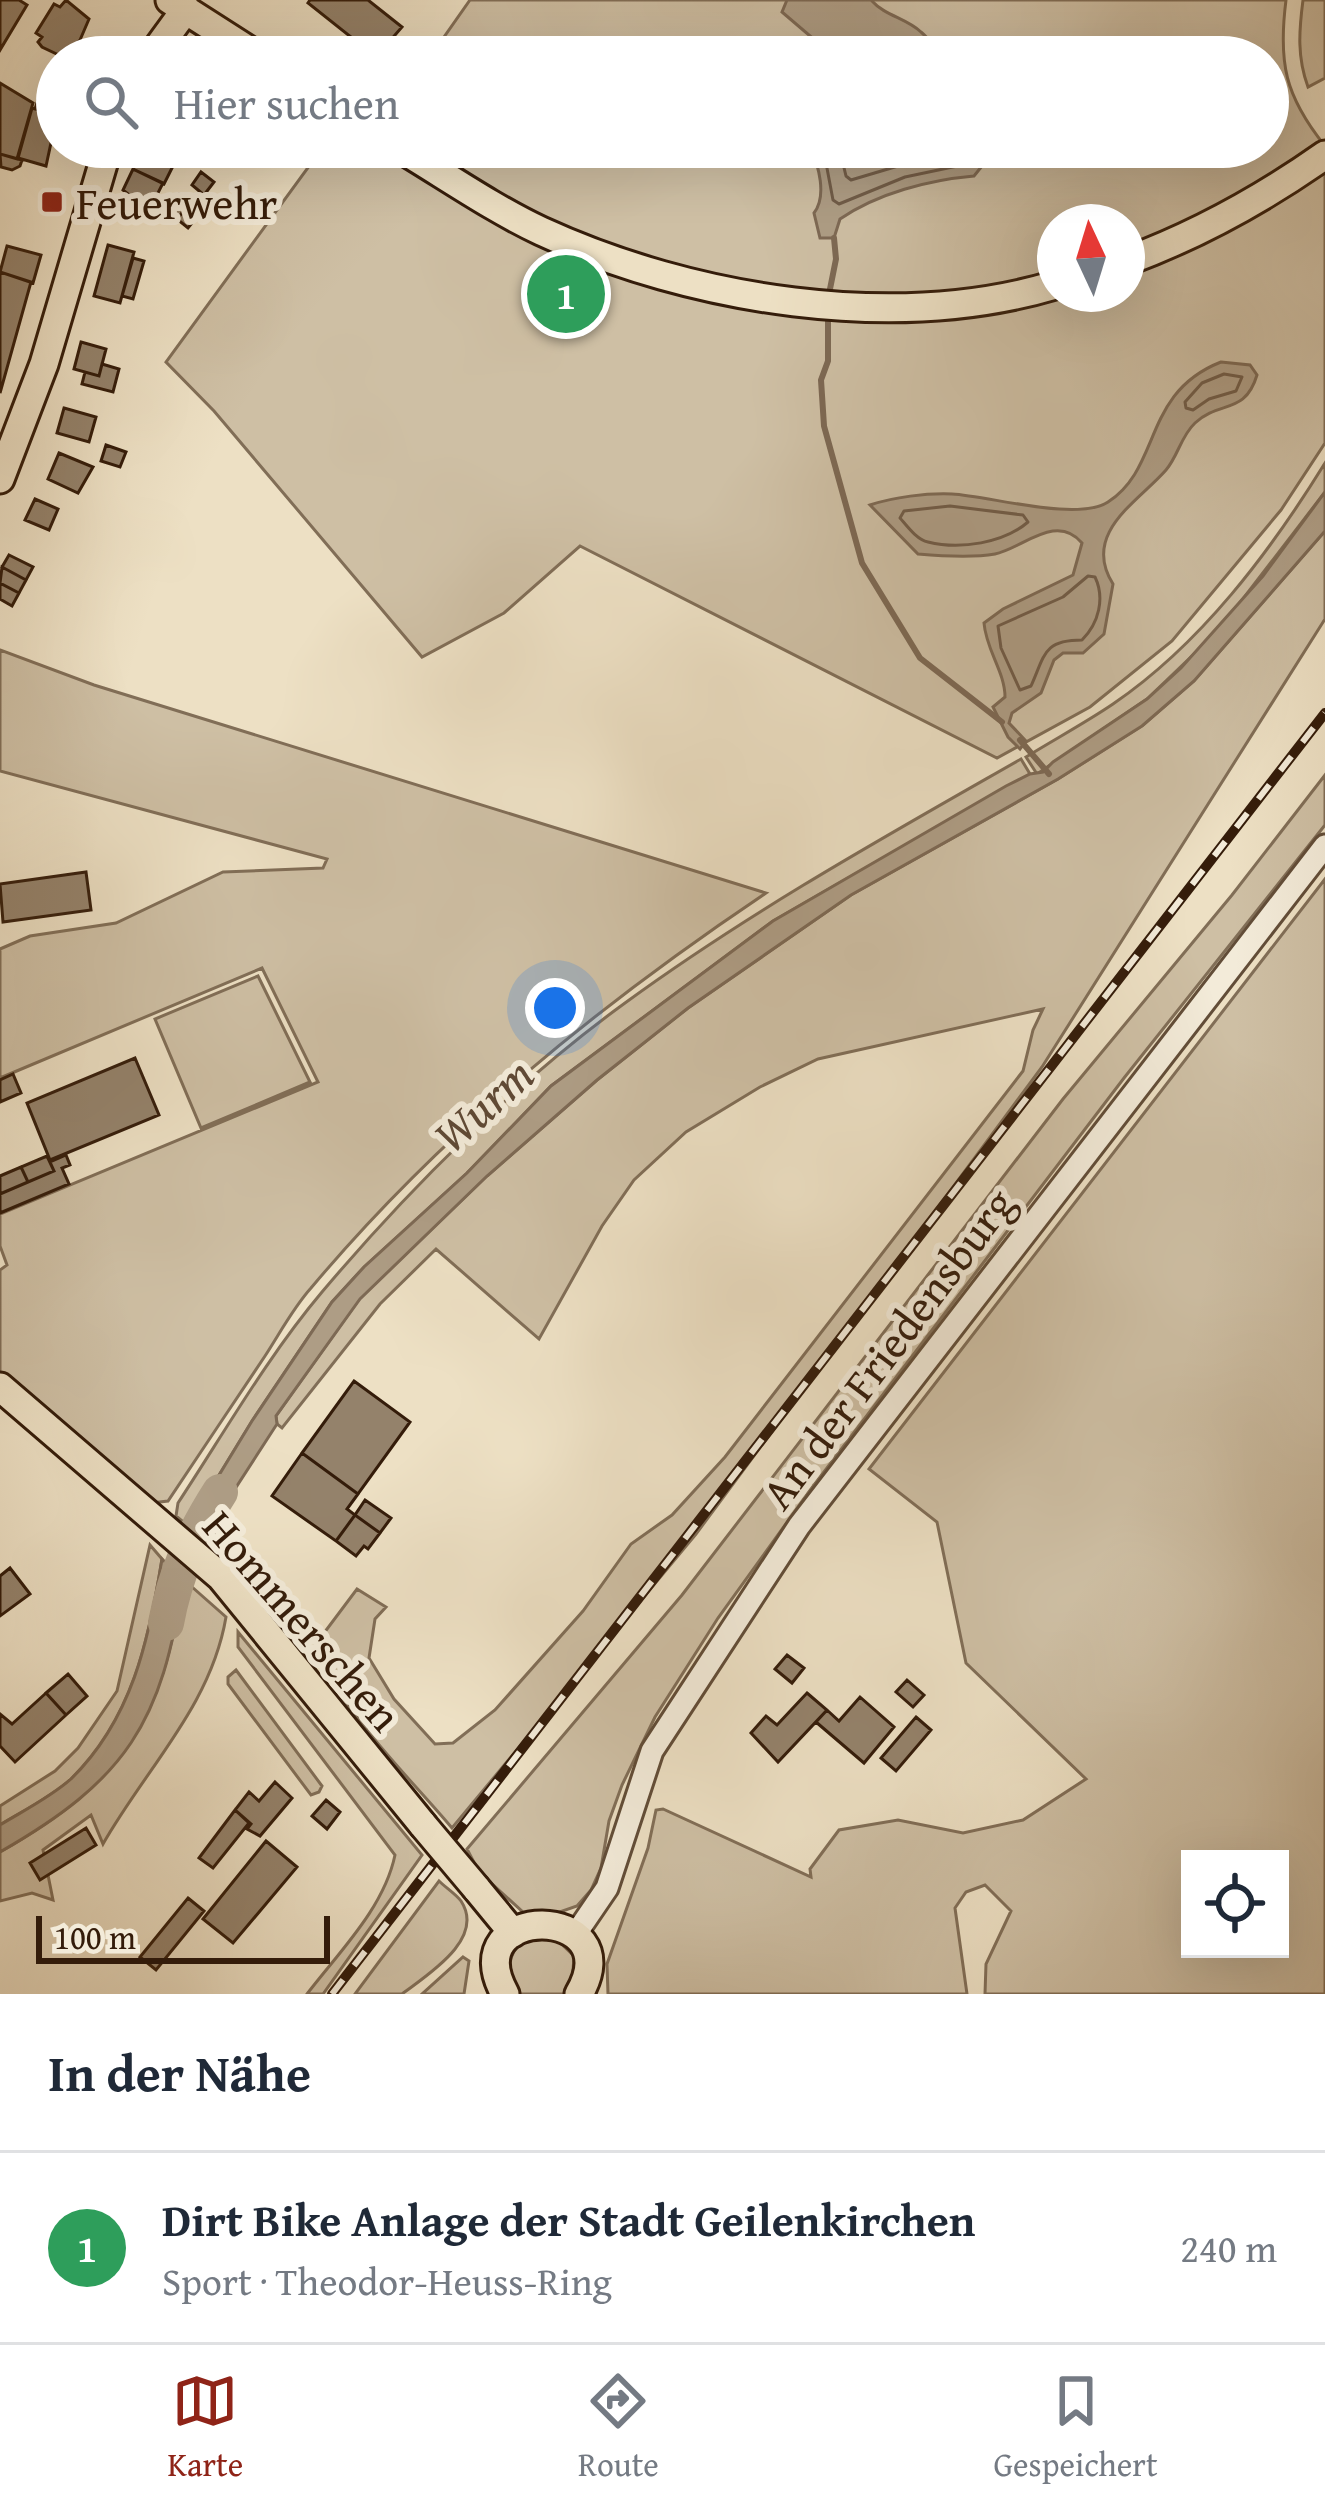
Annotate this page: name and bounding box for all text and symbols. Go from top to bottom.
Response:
search box [36,36,1289,168]
icon: search [78,69,144,135]
text: Hier suchen [174,70,399,135]
place label: Feuerwehr [76,170,277,235]
marker: Feuerwehr [39,189,65,215]
north arrow [1037,204,1145,312]
pin: 1 [527,249,605,339]
your location [525,978,585,1038]
water label: Wurm [417,1039,549,1169]
street label: An der Friedensburg [745,1173,1030,1522]
street label: Hommerschen [188,1495,418,1745]
map controls [1181,1850,1289,1958]
button: locate [1181,1850,1289,1958]
scale bar [36,1910,330,1963]
text: 100 m [54,1913,136,1961]
text: In der Nähe [48,2035,311,2110]
text: Dirt Bike Anlage der Stadt Geilenkirchen [162,2187,975,2252]
text: 1 [77,2219,97,2276]
text: 240 m [1180,2219,1277,2276]
text: Sport · Theodor-Heuss-Ring [162,2252,612,2309]
tab: Karte [167,2368,243,2488]
tab: Route [578,2368,659,2488]
tab: Gespeichert [994,2368,1158,2488]

